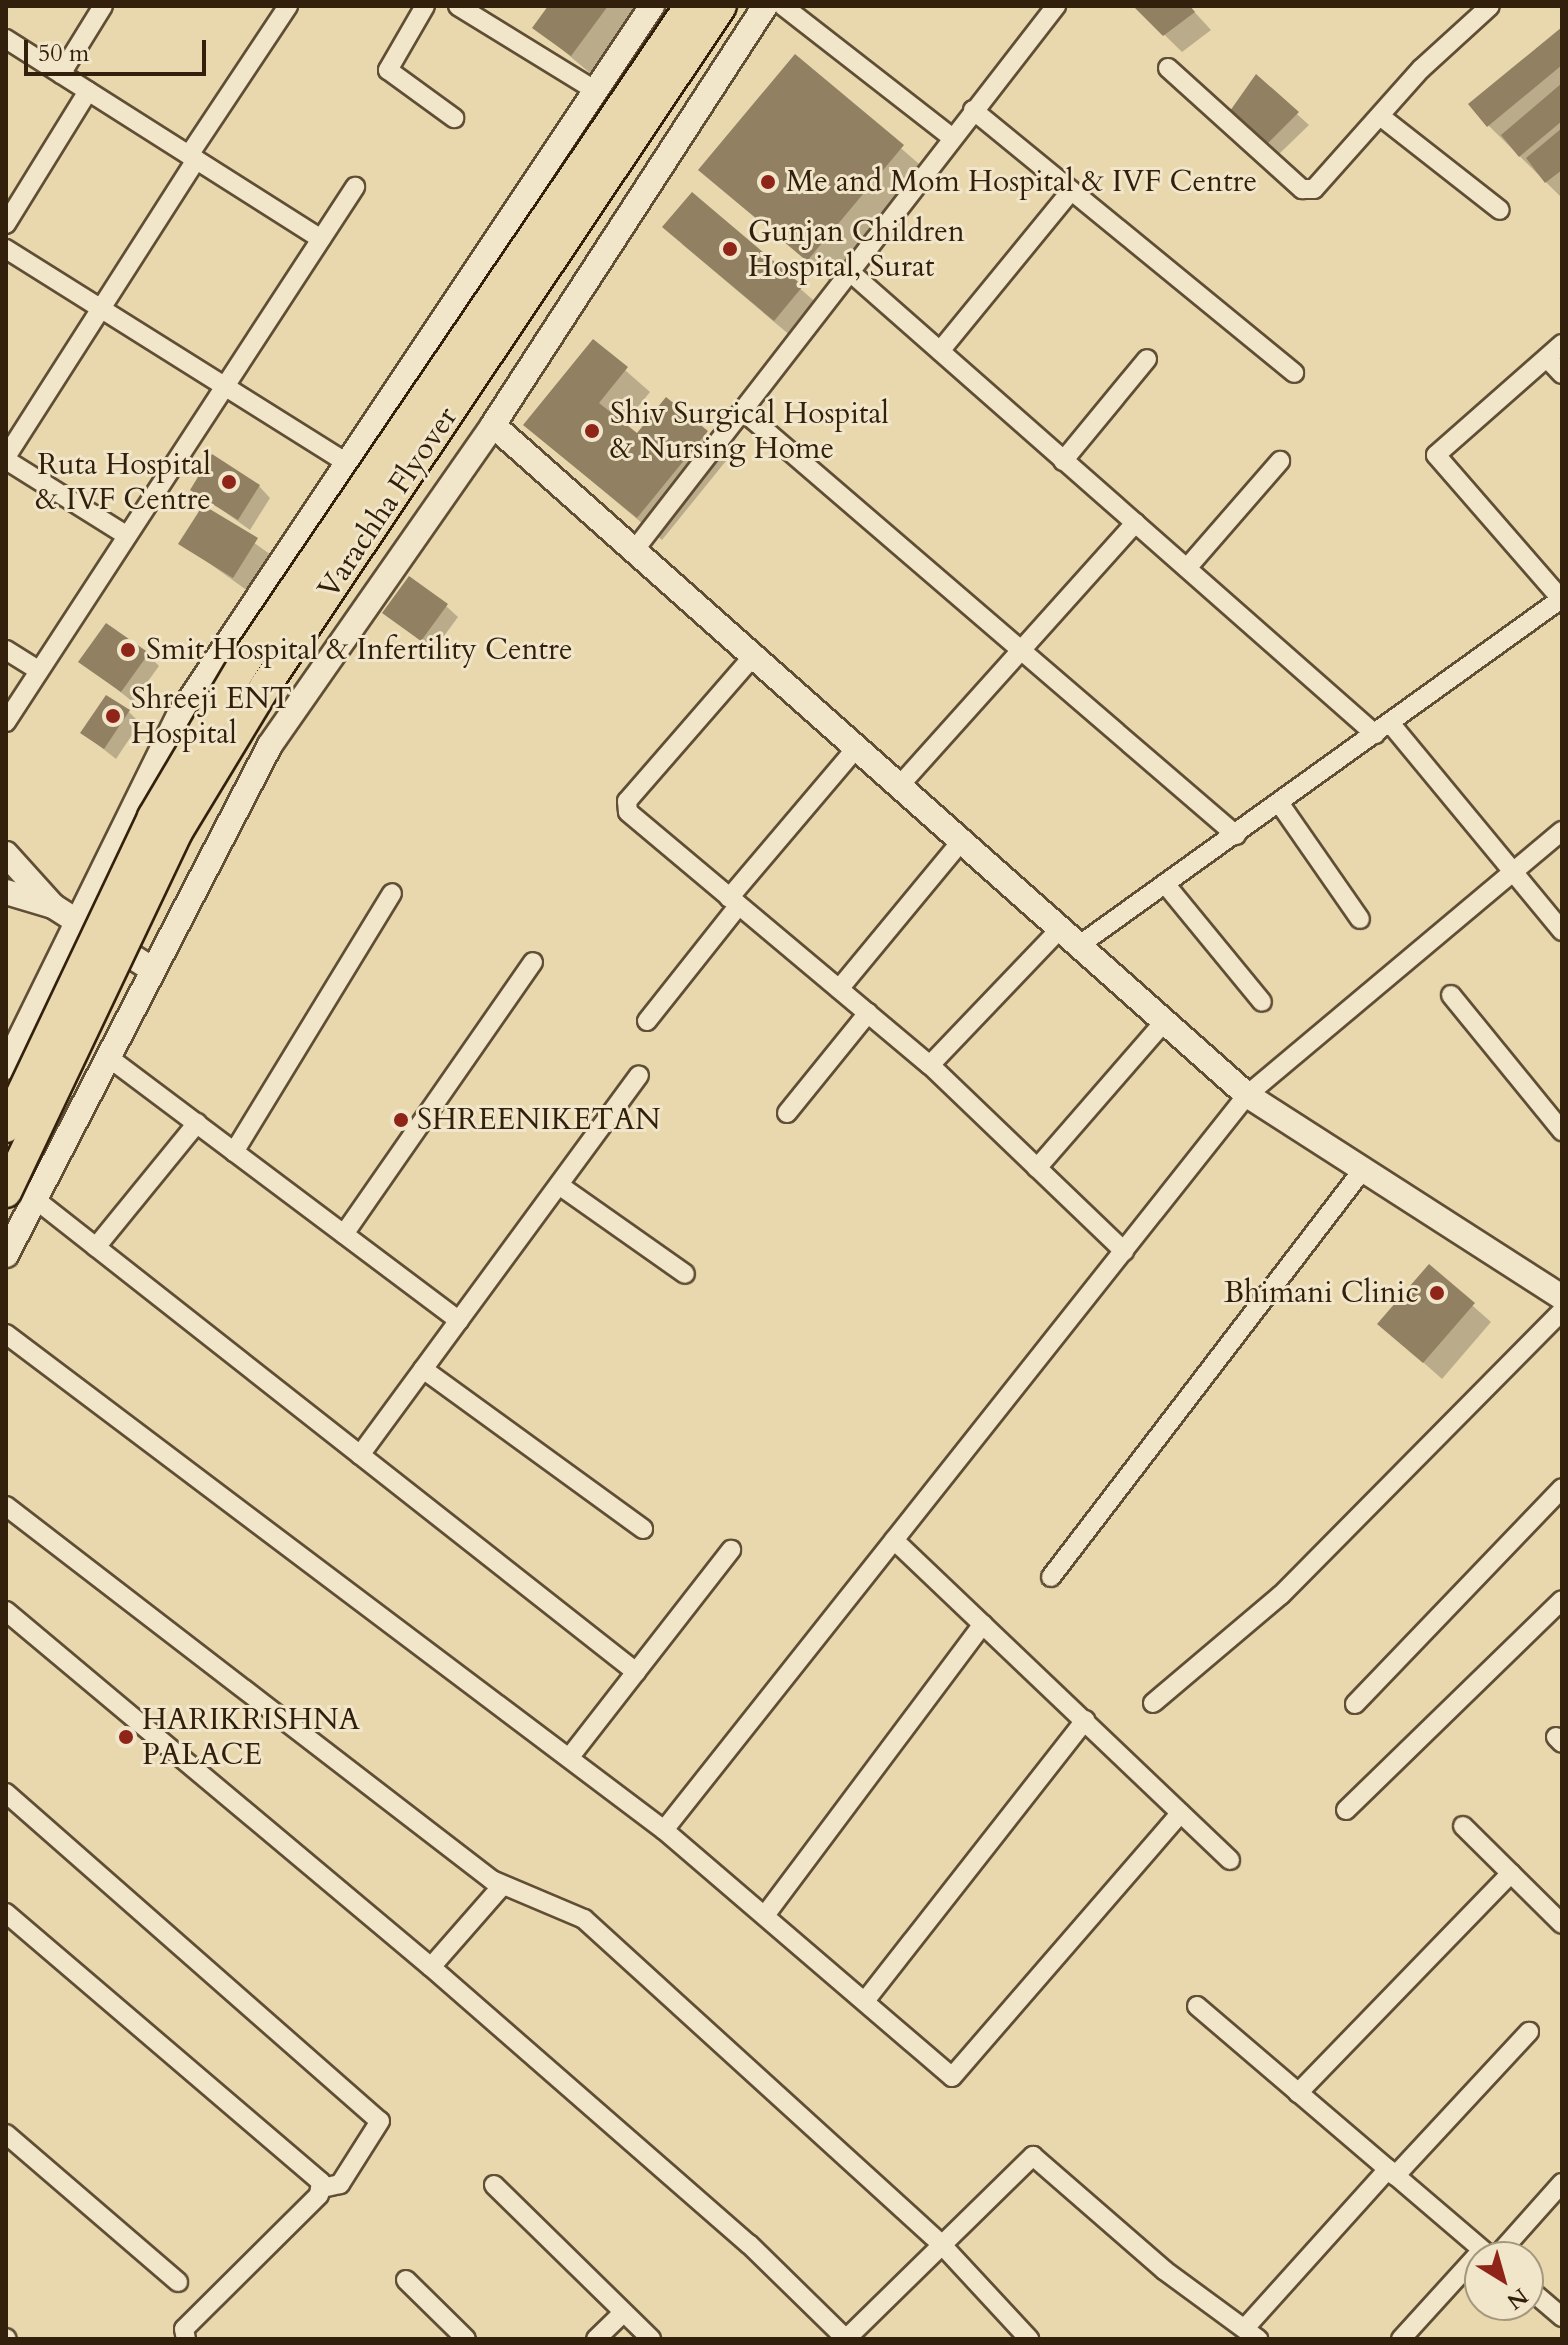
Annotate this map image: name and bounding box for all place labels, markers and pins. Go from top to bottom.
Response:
place label: Me and Mom Hospital & IVF Centre [786,164,1257,200]
marker: Me and Mom Hospital & IVF Centre [757,171,779,193]
place label: Gunjan Children Hospital, Surat [748,214,965,284]
marker: Gunjan Children Hospital, Surat [719,238,741,260]
place label: Shiv Surgical Hospital & Nursing Home [610,396,889,466]
marker: Shiv Surgical Hospital & Nursing Home [581,420,603,442]
place label: Ruta Hospital & IVF Centre [36,447,211,518]
marker: Ruta Hospital & IVF Centre [218,471,240,493]
place label: Smit Hospital & Infertility Centre [146,632,573,668]
marker: Smit Hospital & Infertility Centre [117,639,139,661]
place label: Shreeji ENT Hospital [131,681,292,752]
marker: Shreeji ENT Hospital [102,705,124,727]
place label: SHREENIKETAN [417,1102,661,1138]
marker: SHREENIKETAN [392,1111,410,1129]
place label: Bhimani Clinic [1224,1275,1419,1311]
marker: Bhimani Clinic [1426,1282,1448,1304]
place label: HARIKRISHNA PALACE [142,1702,360,1772]
marker: HARIKRISHNA PALACE [117,1728,135,1746]

